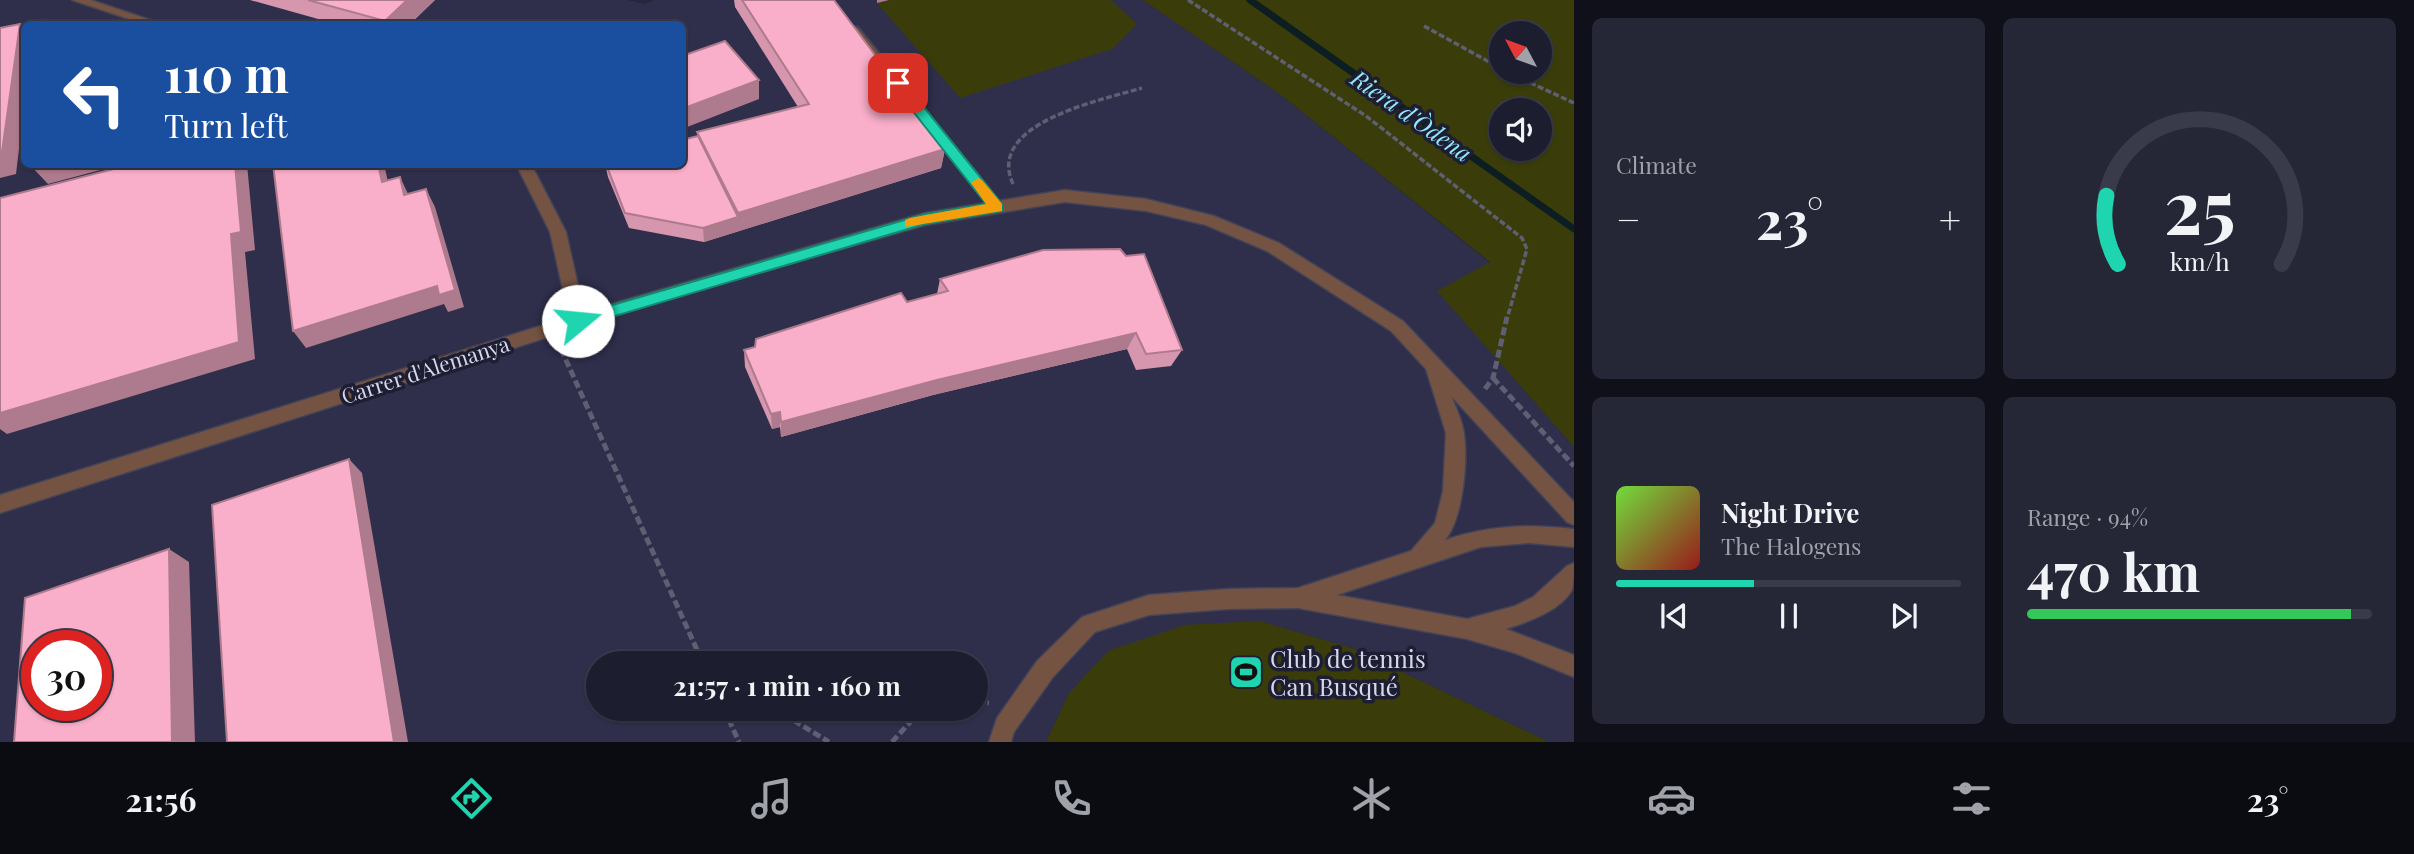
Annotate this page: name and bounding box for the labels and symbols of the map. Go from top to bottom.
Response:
north arrow [1489,21,1552,84]
pin [868,53,928,113]
water label: Riera d'Òdena [1345,61,1478,168]
position arrow [541,284,615,358]
street label: Carrer d'Alemanya [337,328,513,409]
speed limit sign: 30 [21,630,112,721]
place label: Club de tennis Can Busqué [1270,642,1426,702]
sports icon: Club de tennis Can Busqué [1227,653,1265,691]

